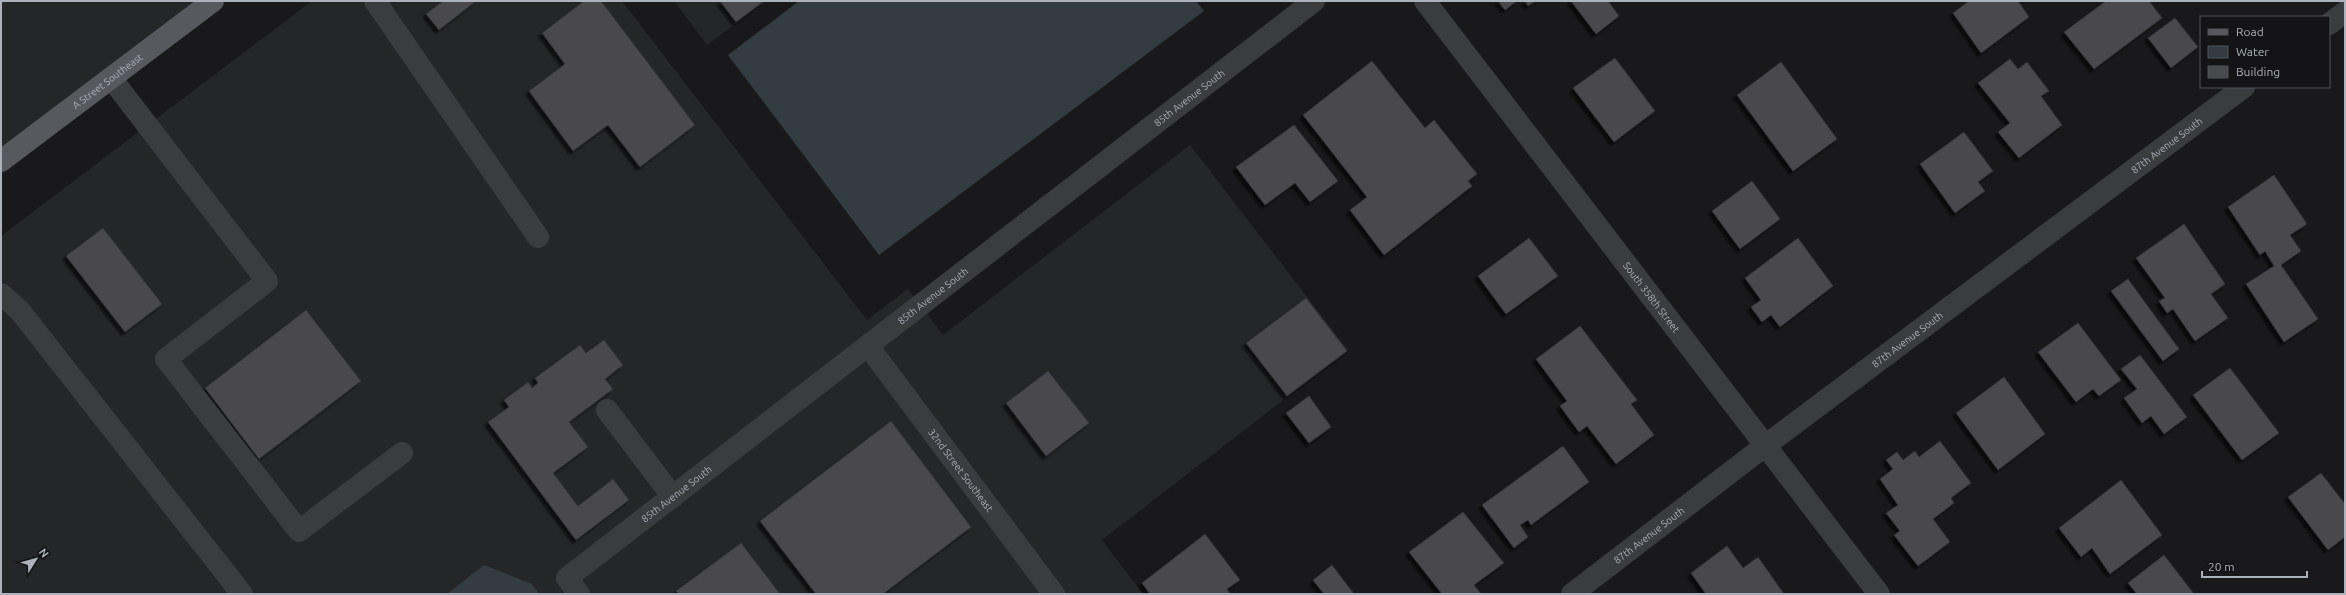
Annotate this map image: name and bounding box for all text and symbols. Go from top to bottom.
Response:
legend [2200,16,2330,88]
text: Road [2236,25,2264,38]
text: Water [2236,45,2269,58]
street label: A Street Southeast [70,51,145,111]
text: Building [2236,65,2280,78]
street label: 85th Avenue South [1152,67,1227,128]
street label: 87th Avenue South [2129,115,2204,176]
street label: South 358th Street [1621,260,1682,335]
street label: 85th Avenue South [896,265,970,327]
street label: 87th Avenue South [1870,310,1945,370]
street label: 32nd Street Southeast [926,427,995,514]
street label: 85th Avenue South [639,463,714,525]
street label: 87th Avenue South [1612,505,1687,566]
north arrow [16,539,56,579]
text: N [37,546,51,560]
scale bar [2202,553,2307,579]
text: 20 m [2208,560,2235,573]

